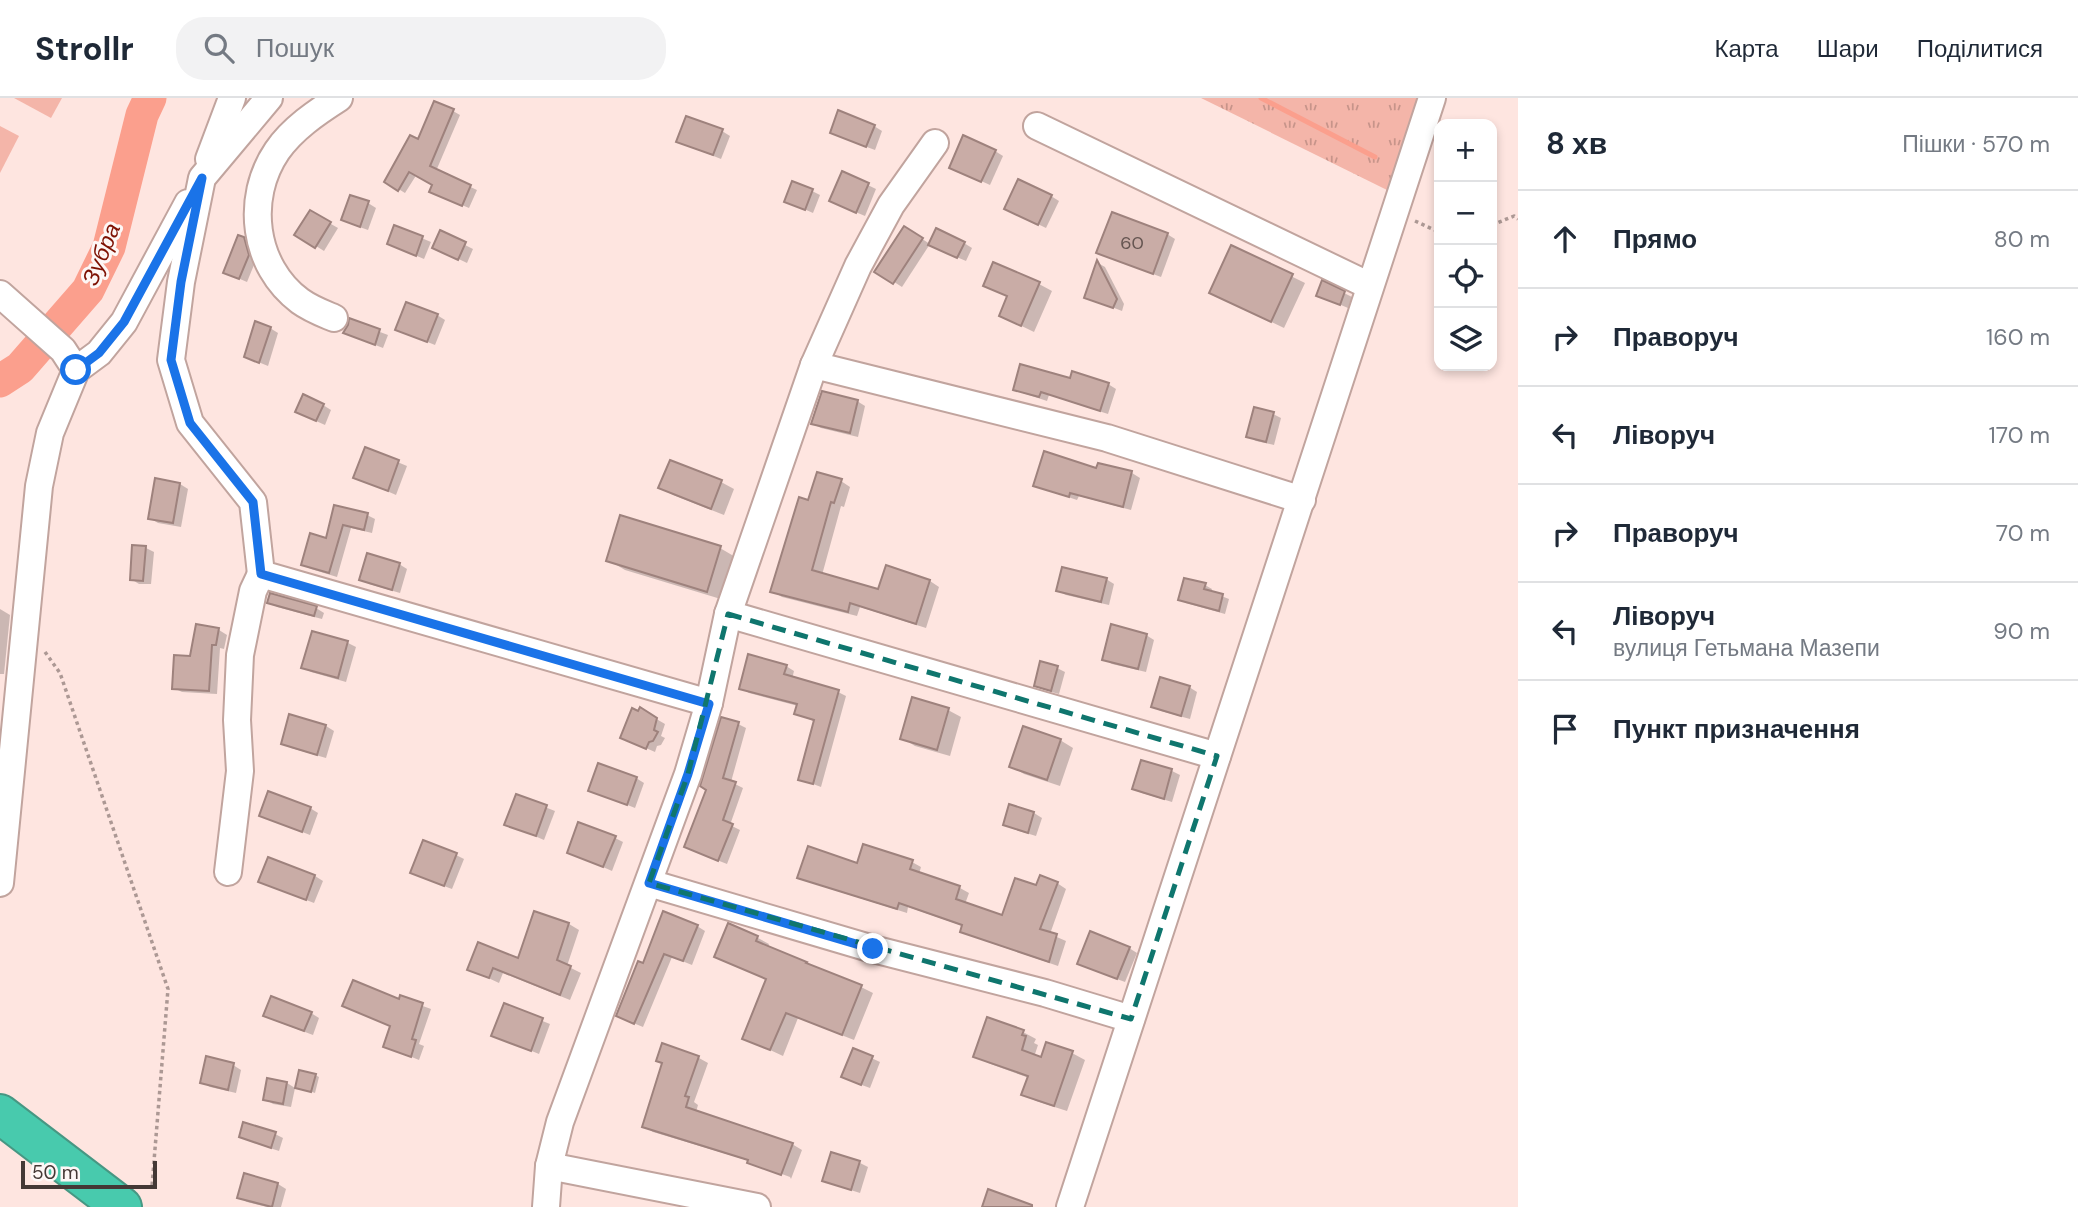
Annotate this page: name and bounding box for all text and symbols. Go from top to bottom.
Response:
search box [176,17,666,80]
text: Strollr [35,27,134,70]
icon: search [200,29,238,67]
text: Пошук [256,31,334,65]
text: Карта [1714,33,1779,64]
text: Шари [1817,33,1879,64]
text: Поділитися [1917,33,2043,64]
map controls [1434,119,1497,371]
button: + [1434,119,1497,182]
text: 8 хв [1546,124,1607,163]
text: Пішки · 570 m [1902,129,2050,159]
button: − [1434,182,1497,245]
water label: Зубра [75,218,127,290]
icon: ahead [1546,220,1584,258]
text: Прямо [1613,222,1697,256]
text: 80 m [1994,224,2050,254]
house number: 60 [1120,231,1144,255]
button: locate [1434,245,1497,308]
button: layers [1434,308,1497,371]
icon: right [1546,318,1584,356]
text: Праворуч [1613,320,1739,354]
text: 160 m [1986,322,2050,352]
route start [60,354,91,385]
icon: left [1546,416,1584,454]
text: Ліворуч [1613,418,1715,452]
text: 170 m [1989,420,2050,450]
icon: right [1546,514,1584,552]
text: Праворуч [1613,516,1739,550]
text: 70 m [1996,518,2050,548]
text: Ліворуч [1613,599,1715,633]
icon: left [1546,612,1584,650]
text: 90 m [1993,616,2050,646]
text: вулиця Гетьмана Мазепи [1613,633,1880,663]
icon: arrive [1546,710,1584,748]
text: Пункт призначення [1613,712,1860,746]
route end [857,933,888,964]
scale bar [21,1158,158,1190]
text: 50 m [32,1160,79,1185]

